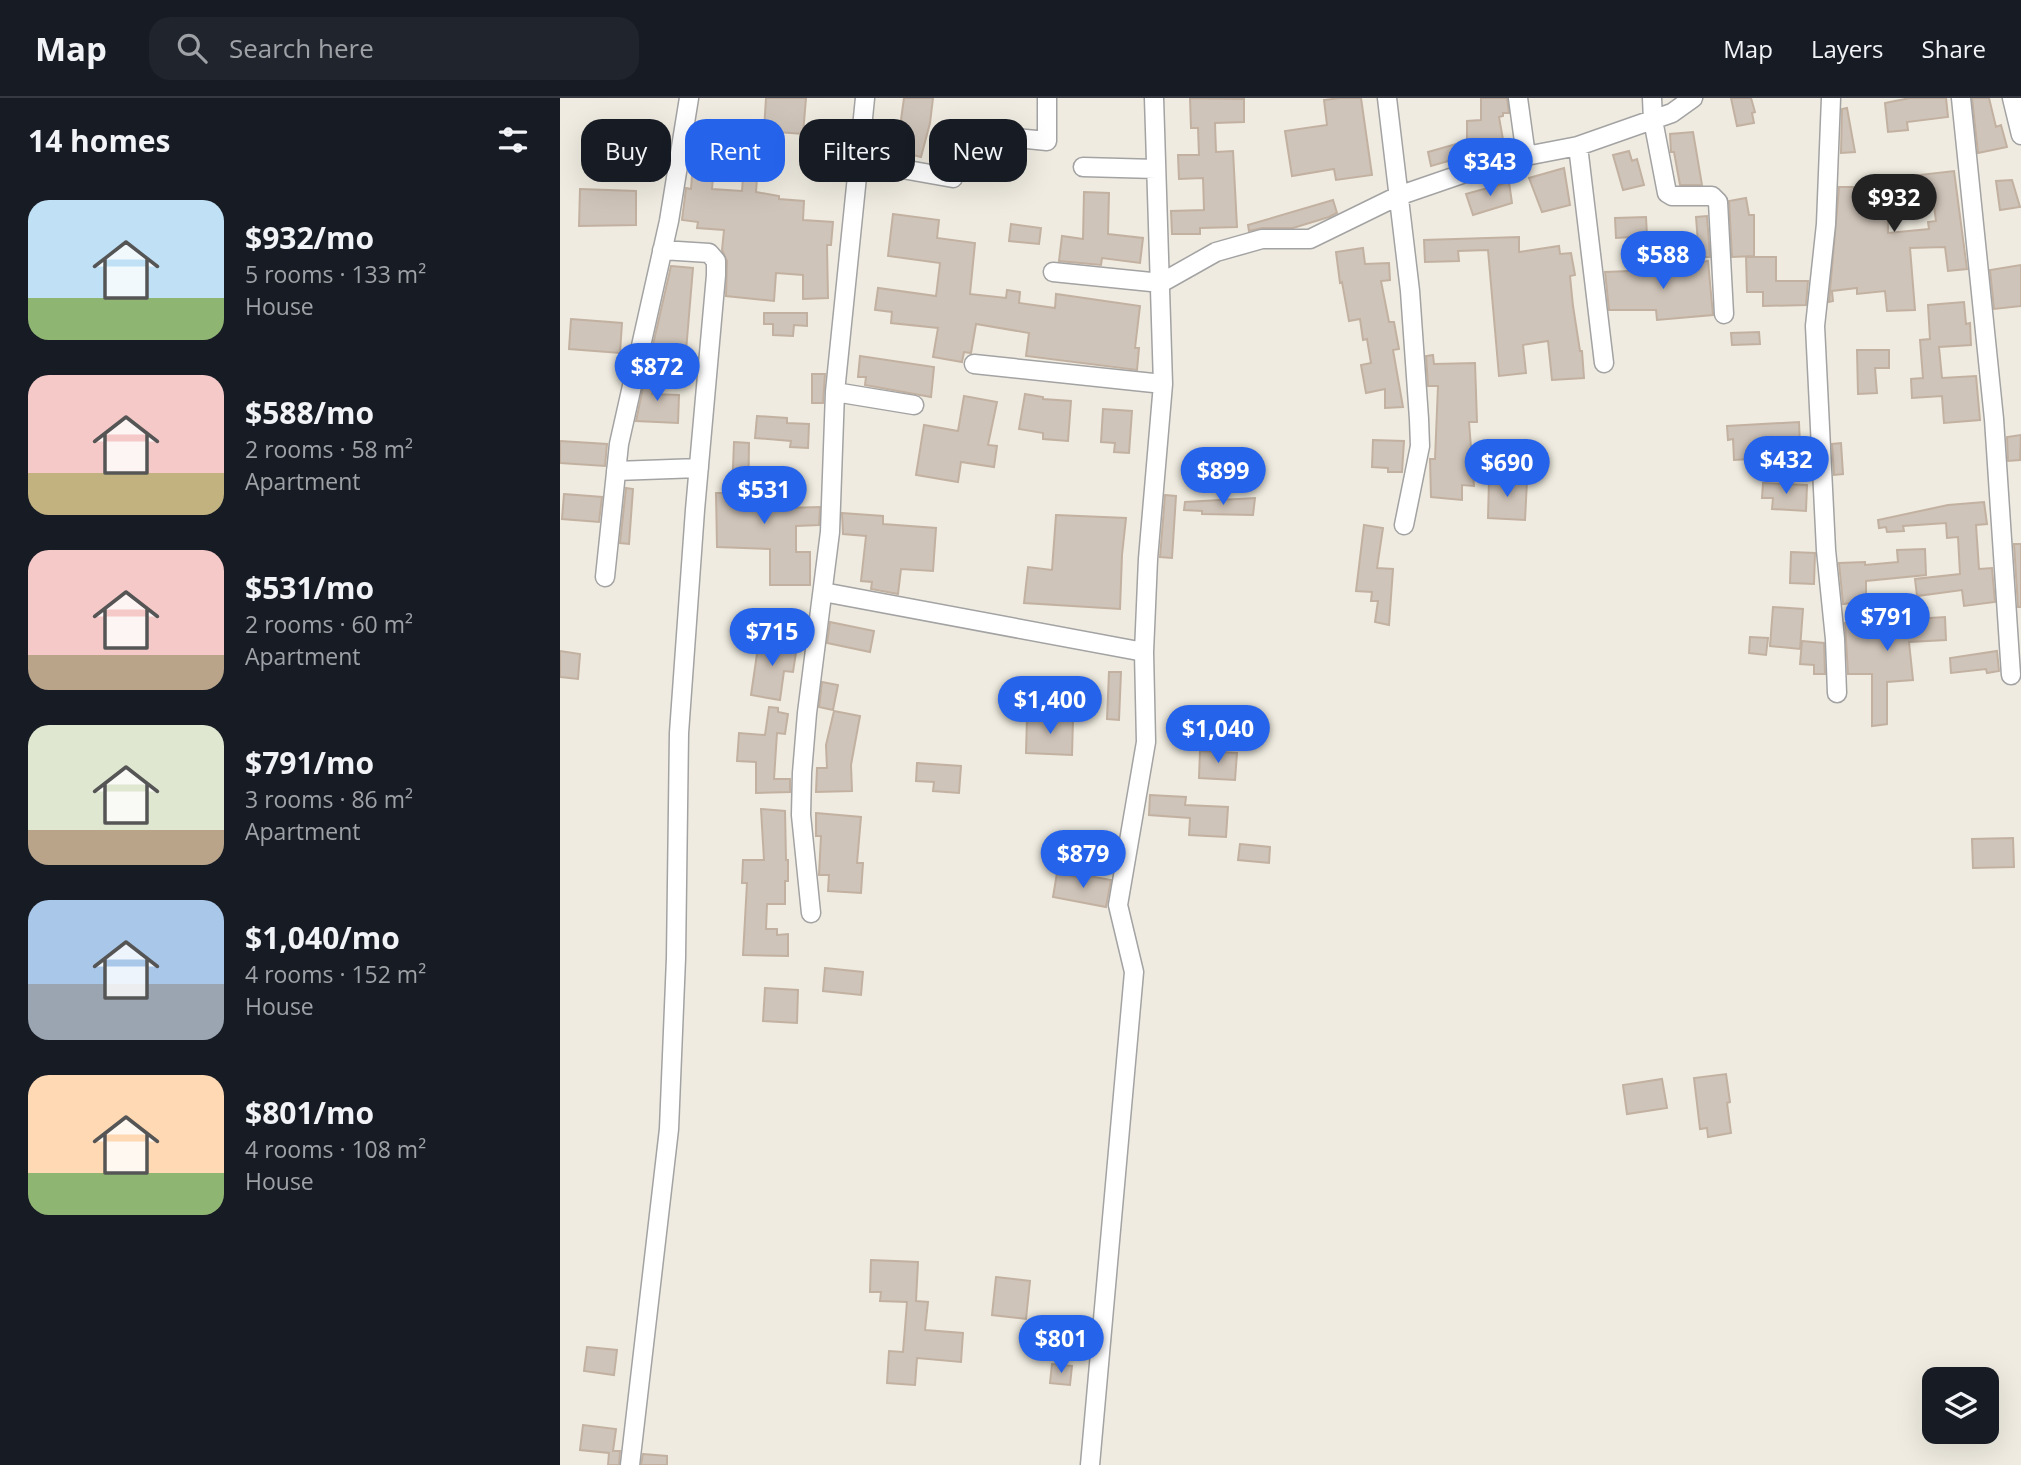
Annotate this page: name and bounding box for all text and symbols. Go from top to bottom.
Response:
search box [149,17,639,80]
text: Map [35,26,107,71]
icon: search [173,29,211,67]
text: Search here [229,30,374,66]
text: Map [1723,32,1773,65]
text: Layers [1811,32,1884,65]
text: Share [1922,32,1986,65]
chip: Buy [581,119,671,182]
chip: Rent [685,119,785,182]
chip: Filters [799,119,915,182]
chip: New [929,119,1027,182]
text: 14 homes [28,120,171,161]
icon: filters [494,121,532,159]
pin: $343 [1449,139,1531,198]
text: $343 [1464,145,1516,177]
pin: $932 [1853,174,1935,234]
text: $932 [1868,181,1920,213]
text: $932/mo [245,217,374,258]
icon: home [84,228,168,312]
pin: $588 [1622,232,1704,291]
text: $588 [1637,238,1689,270]
text: 5 rooms · 133 m² [245,258,426,290]
text: House [245,290,314,322]
pin: $872 [616,344,698,403]
text: $872 [631,350,683,382]
text: $588/mo [245,392,374,433]
icon: home [84,403,168,487]
text: 2 rooms · 58 m² [245,433,413,465]
pin: $432 [1745,436,1827,496]
pin: $690 [1466,440,1548,499]
text: $432 [1760,443,1812,475]
text: $690 [1481,446,1533,478]
pin: $899 [1182,448,1264,507]
text: $899 [1197,454,1249,486]
text: Apartment [245,465,361,497]
pin: $531 [723,466,805,526]
text: $531 [738,473,790,505]
text: $531/mo [245,567,374,608]
icon: home [84,578,168,662]
pin: $791 [1846,594,1928,653]
text: $791 [1861,600,1913,632]
text: 2 rooms · 60 m² [245,608,413,640]
pin: $715 [731,608,813,668]
text: $715 [746,615,798,647]
text: Apartment [245,640,361,672]
pin: $1,400 [993,676,1107,736]
text: $1,400 [1014,683,1086,715]
pin: $1,040 [1161,706,1275,765]
text: $1,040 [1182,712,1254,744]
text: $791/mo [245,742,374,783]
icon: home [84,753,168,837]
text: 3 rooms · 86 m² [245,783,413,815]
text: Apartment [245,815,361,847]
pin: $879 [1042,830,1124,890]
text: $879 [1057,837,1109,869]
text: $1,040/mo [245,917,400,958]
icon: home [84,928,168,1012]
text: 4 rooms · 152 m² [245,958,426,990]
text: House [245,990,314,1022]
text: $801/mo [245,1092,374,1133]
icon: home [84,1103,168,1187]
text: 4 rooms · 108 m² [245,1133,426,1165]
text: House [245,1165,314,1197]
pin: $801 [1020,1316,1102,1375]
text: $801 [1035,1322,1087,1354]
map controls [1922,1367,1999,1444]
button: layers [1922,1367,1999,1444]

